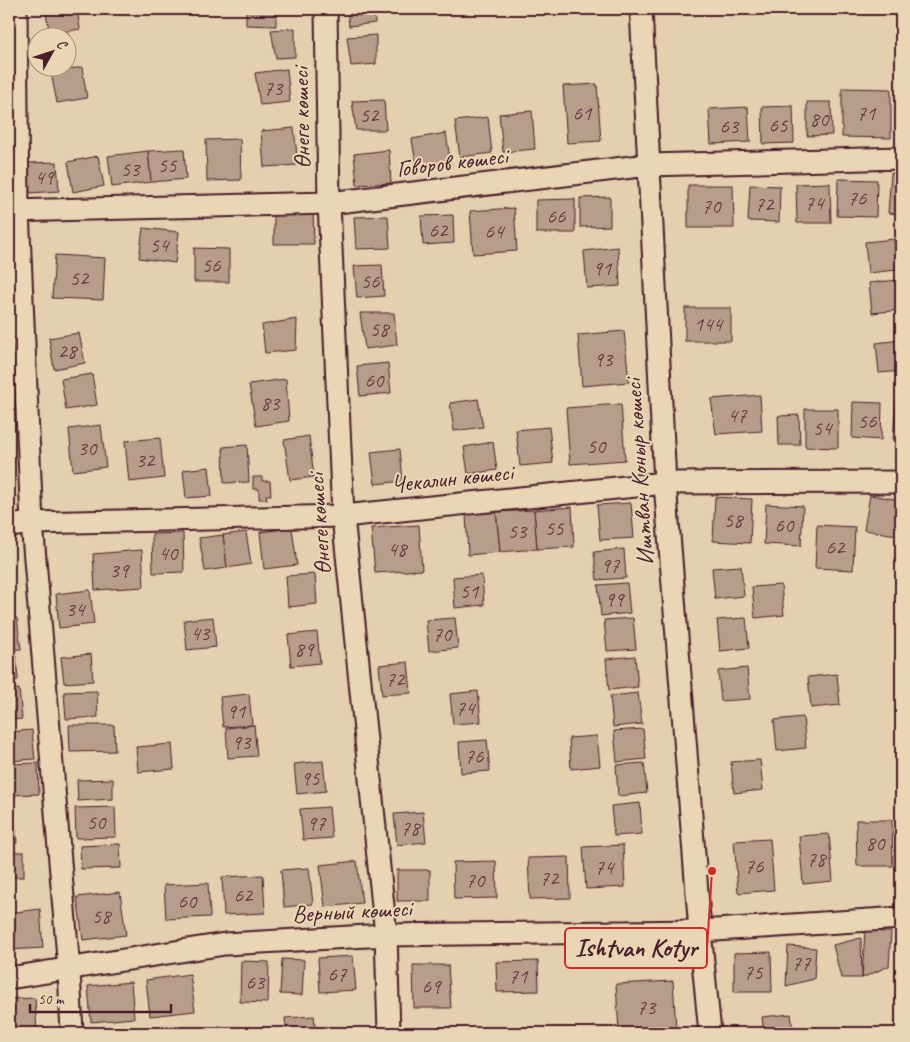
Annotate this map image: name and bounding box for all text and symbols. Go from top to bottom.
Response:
north arrow [28,28,78,78]
text: С [53,36,72,54]
street label: Өнеге көшесі [285,64,317,169]
house number: 73 [264,75,284,101]
house number: 61 [573,100,593,126]
house number: 71 [857,100,877,126]
house number: 52 [360,102,380,128]
house number: 80 [810,106,830,132]
house number: 65 [769,112,789,138]
house number: 63 [720,113,740,139]
street label: Говоров көшесі [395,140,512,184]
house number: 55 [158,152,178,178]
house number: 53 [121,156,141,182]
house number: 49 [35,164,55,190]
house number: 76 [848,185,867,211]
house number: 74 [805,190,826,216]
house number: 72 [755,191,775,217]
house number: 70 [702,193,722,219]
house number: 66 [547,203,566,229]
house number: 62 [429,217,449,243]
house number: 64 [485,218,506,244]
house number: 54 [150,232,171,258]
house number: 56 [202,252,221,278]
house number: 91 [593,255,613,281]
house number: 52 [70,265,90,291]
house number: 56 [361,268,380,294]
house number: 144 [694,311,725,337]
house number: 58 [370,316,391,342]
house number: 28 [58,338,79,364]
house number: 93 [594,346,614,372]
house number: 60 [365,367,385,393]
street label: Иштван Коныр көшесі [617,375,660,566]
house number: 83 [261,390,281,416]
house number: 47 [728,402,748,428]
house number: 56 [858,408,877,434]
house number: 54 [813,415,834,441]
house number: 50 [587,433,607,459]
house number: 30 [78,435,98,461]
house number: 32 [136,447,156,473]
street label: Чекалин көшесі [390,456,517,499]
street label: Өнеге көшесі [300,470,338,576]
house number: 58 [724,507,745,533]
house number: 60 [775,512,795,538]
house number: 55 [545,515,565,541]
house number: 53 [508,518,528,544]
house number: 62 [826,534,846,560]
house number: 48 [388,536,409,562]
house number: 40 [159,540,179,566]
house number: 97 [601,552,621,578]
house number: 39 [110,557,130,583]
house number: 51 [460,578,480,604]
house number: 99 [605,586,625,612]
house number: 34 [66,596,87,622]
house number: 43 [191,620,211,646]
house number: 70 [433,621,453,647]
house number: 89 [295,636,315,662]
house number: 72 [386,666,406,692]
house number: 74 [456,695,477,721]
house number: 91 [227,698,247,724]
house number: 93 [232,729,252,755]
house number: 76 [465,743,484,769]
house number: 95 [301,765,321,791]
house number: 50 [87,809,107,835]
house number: 97 [307,810,327,836]
house number: 78 [401,815,422,841]
house number: 80 [866,830,886,856]
house number: 78 [807,846,828,872]
house number: 76 [745,853,764,879]
house number: 74 [595,854,616,880]
house number: 72 [540,865,560,891]
house number: 70 [466,867,486,893]
house number: 62 [234,882,254,908]
house number: 60 [178,888,198,914]
street label: Верный көшесі [292,893,415,929]
house number: 58 [92,903,113,929]
callout: Ishtvan Kotyr [565,928,707,968]
text: Ishtvan Kotyr [575,932,700,964]
house number: 77 [792,950,812,976]
house number: 75 [744,959,764,985]
house number: 67 [328,961,348,987]
house number: 71 [509,963,529,989]
house number: 63 [246,969,266,995]
house number: 69 [422,973,442,999]
scale bar [30,982,171,1014]
text: 50 m [38,990,65,1009]
house number: 73 [637,994,657,1020]

